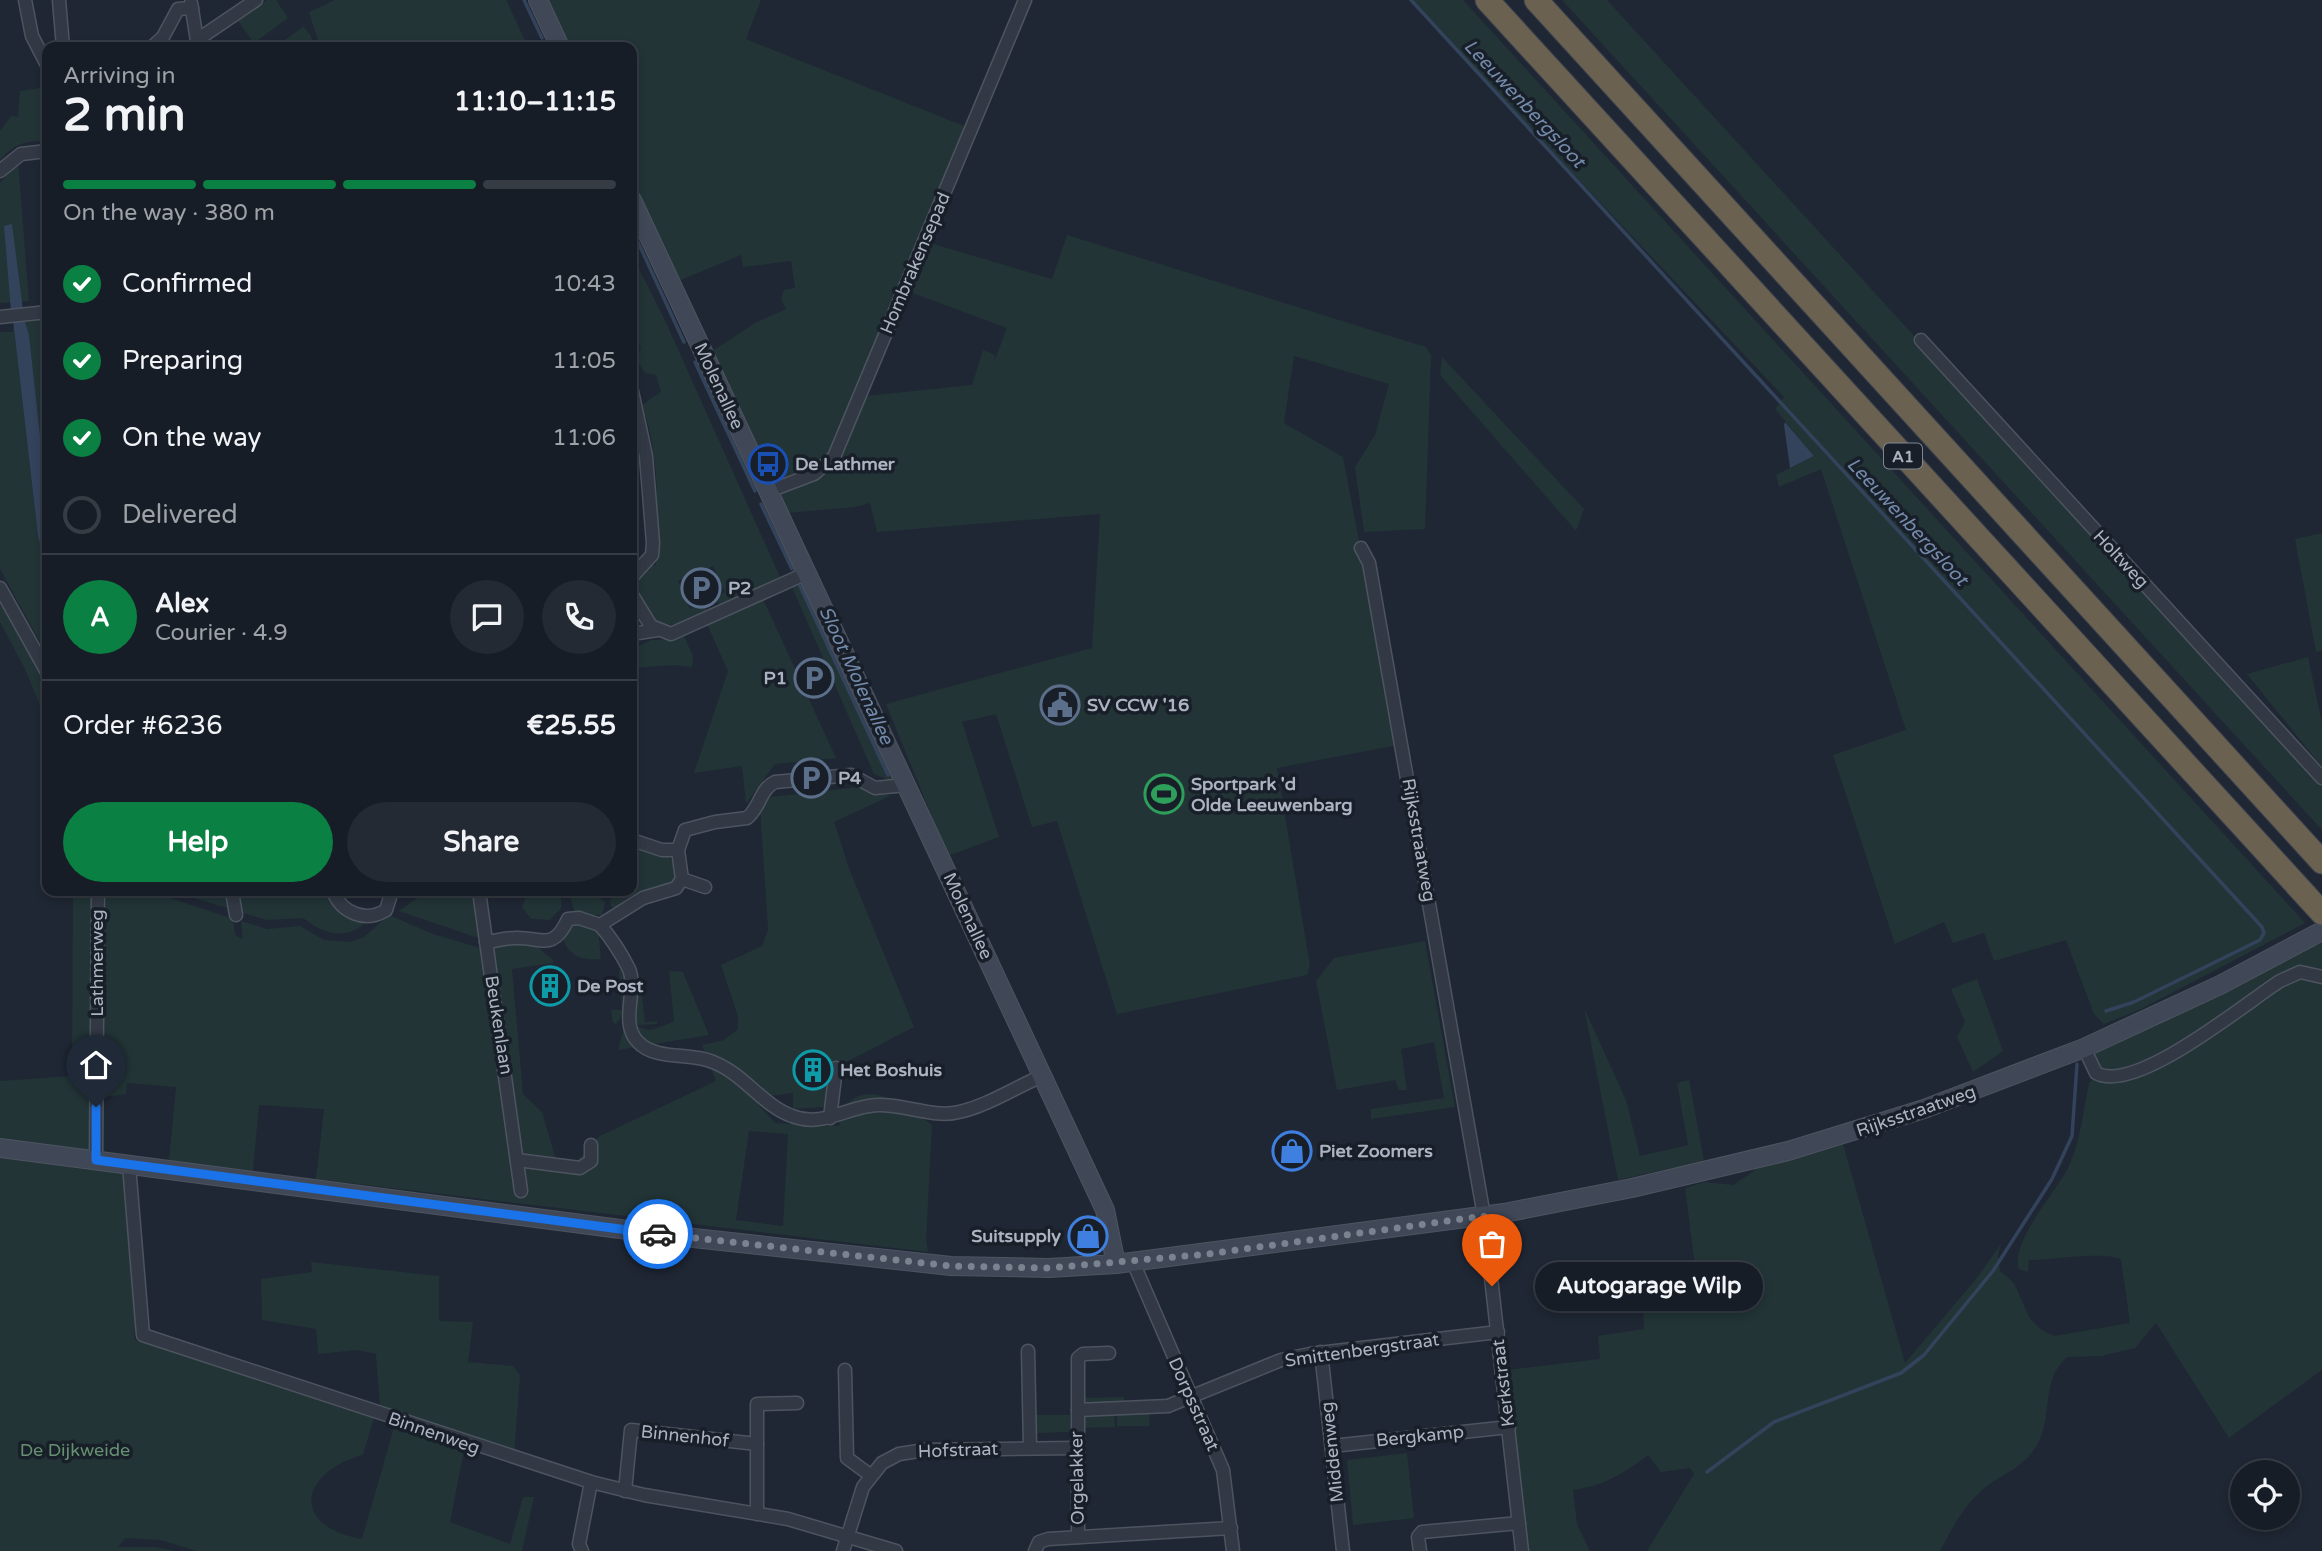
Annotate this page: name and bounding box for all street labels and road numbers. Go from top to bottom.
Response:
street label: Hombrakensepad [875,189,955,337]
street label: Molenallee [689,339,749,433]
road number: A1 [1884,444,1922,468]
street label: Holtweg [2089,525,2153,593]
street label: Rijksstraatweg [1397,777,1441,903]
street label: Molenallee [938,869,998,963]
street label: Lathmerweg [86,909,108,1017]
street label: Beukenlaan [480,974,518,1076]
street label: Rijksstraatweg [1853,1080,1979,1142]
street label: Smittenbergstraat [1283,1328,1441,1372]
street label: Kerkstraat [1487,1338,1519,1428]
street label: Dorpsstraat [1164,1354,1224,1454]
street label: Middenweg [1316,1401,1348,1503]
street label: Binnenweg [385,1407,483,1459]
street label: Binnenhof [640,1420,730,1452]
street label: Bergkamp [1375,1420,1465,1452]
street label: Orgelakker [1065,1431,1089,1525]
street label: Hofstraat [917,1438,999,1462]

